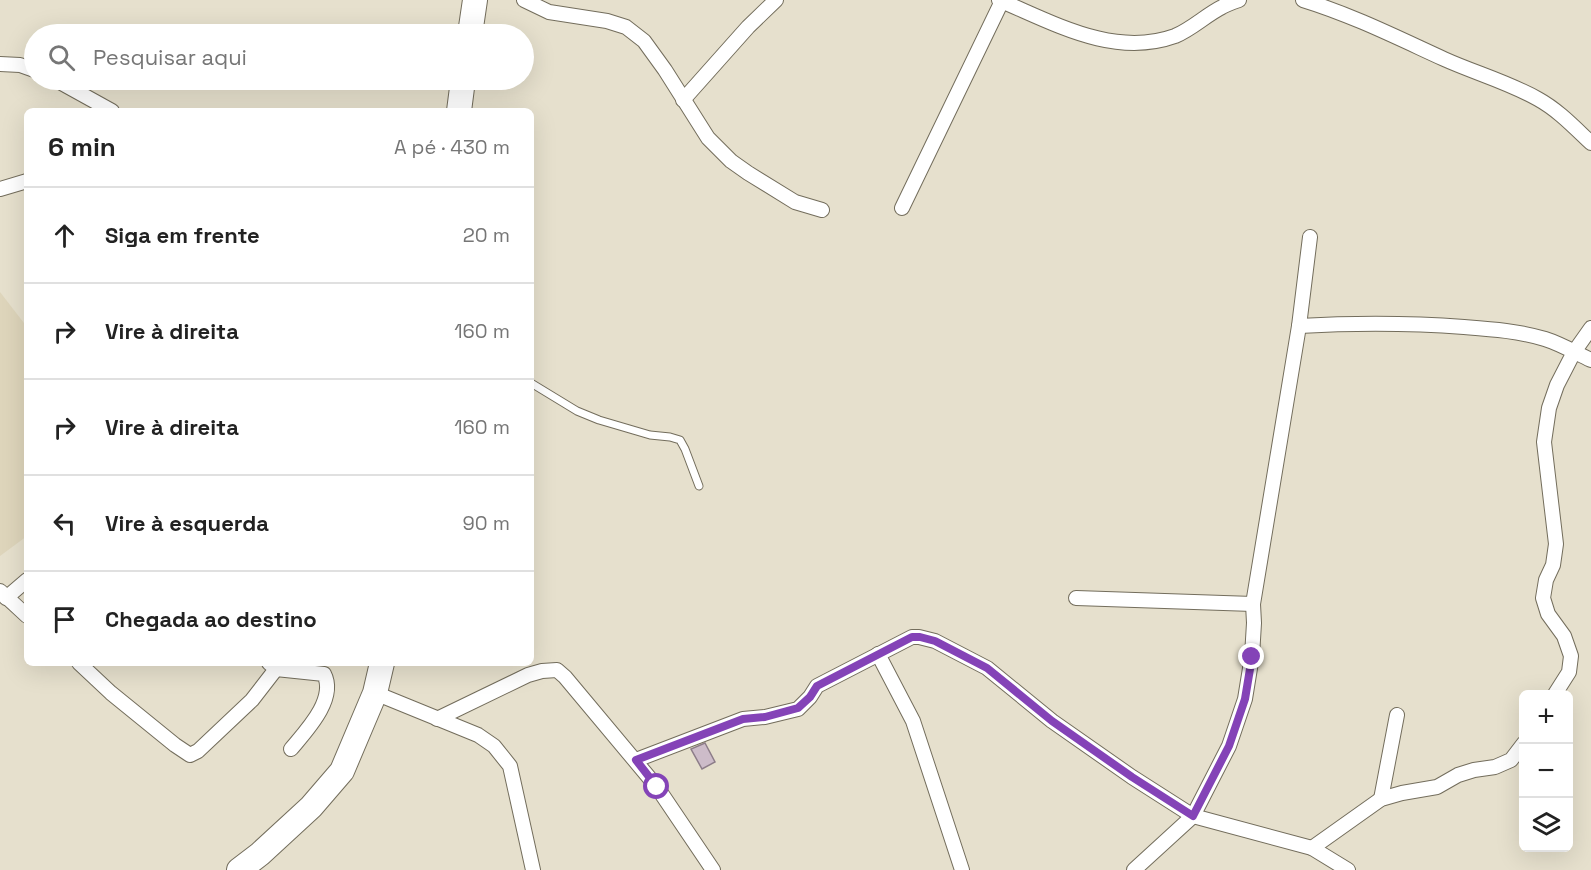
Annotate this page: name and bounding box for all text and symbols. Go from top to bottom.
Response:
search box [24,24,534,90]
icon: search [45,41,78,74]
text: Pesquisar aqui [93,43,247,71]
text: 6 min [48,130,116,164]
text: A pé · 430 m [394,134,510,160]
icon: ahead [48,219,81,252]
text: Siga em frente [105,221,260,249]
text: 20 m [463,222,510,248]
icon: right [48,315,81,348]
text: Vire à direita [105,317,239,345]
text: 160 m [454,318,510,344]
icon: right [48,411,81,444]
text: Vire à direita [105,413,239,441]
text: 160 m [454,414,510,440]
icon: left [48,507,81,540]
text: Vire à esquerda [105,509,269,537]
text: 90 m [463,510,510,536]
icon: arrive [48,603,81,636]
text: Chegada ao destino [105,605,317,633]
route end [1238,643,1264,669]
map controls [1519,690,1573,852]
button: + [1519,690,1573,744]
button: − [1519,744,1573,798]
route start [643,773,669,799]
button: layers [1519,798,1573,852]

